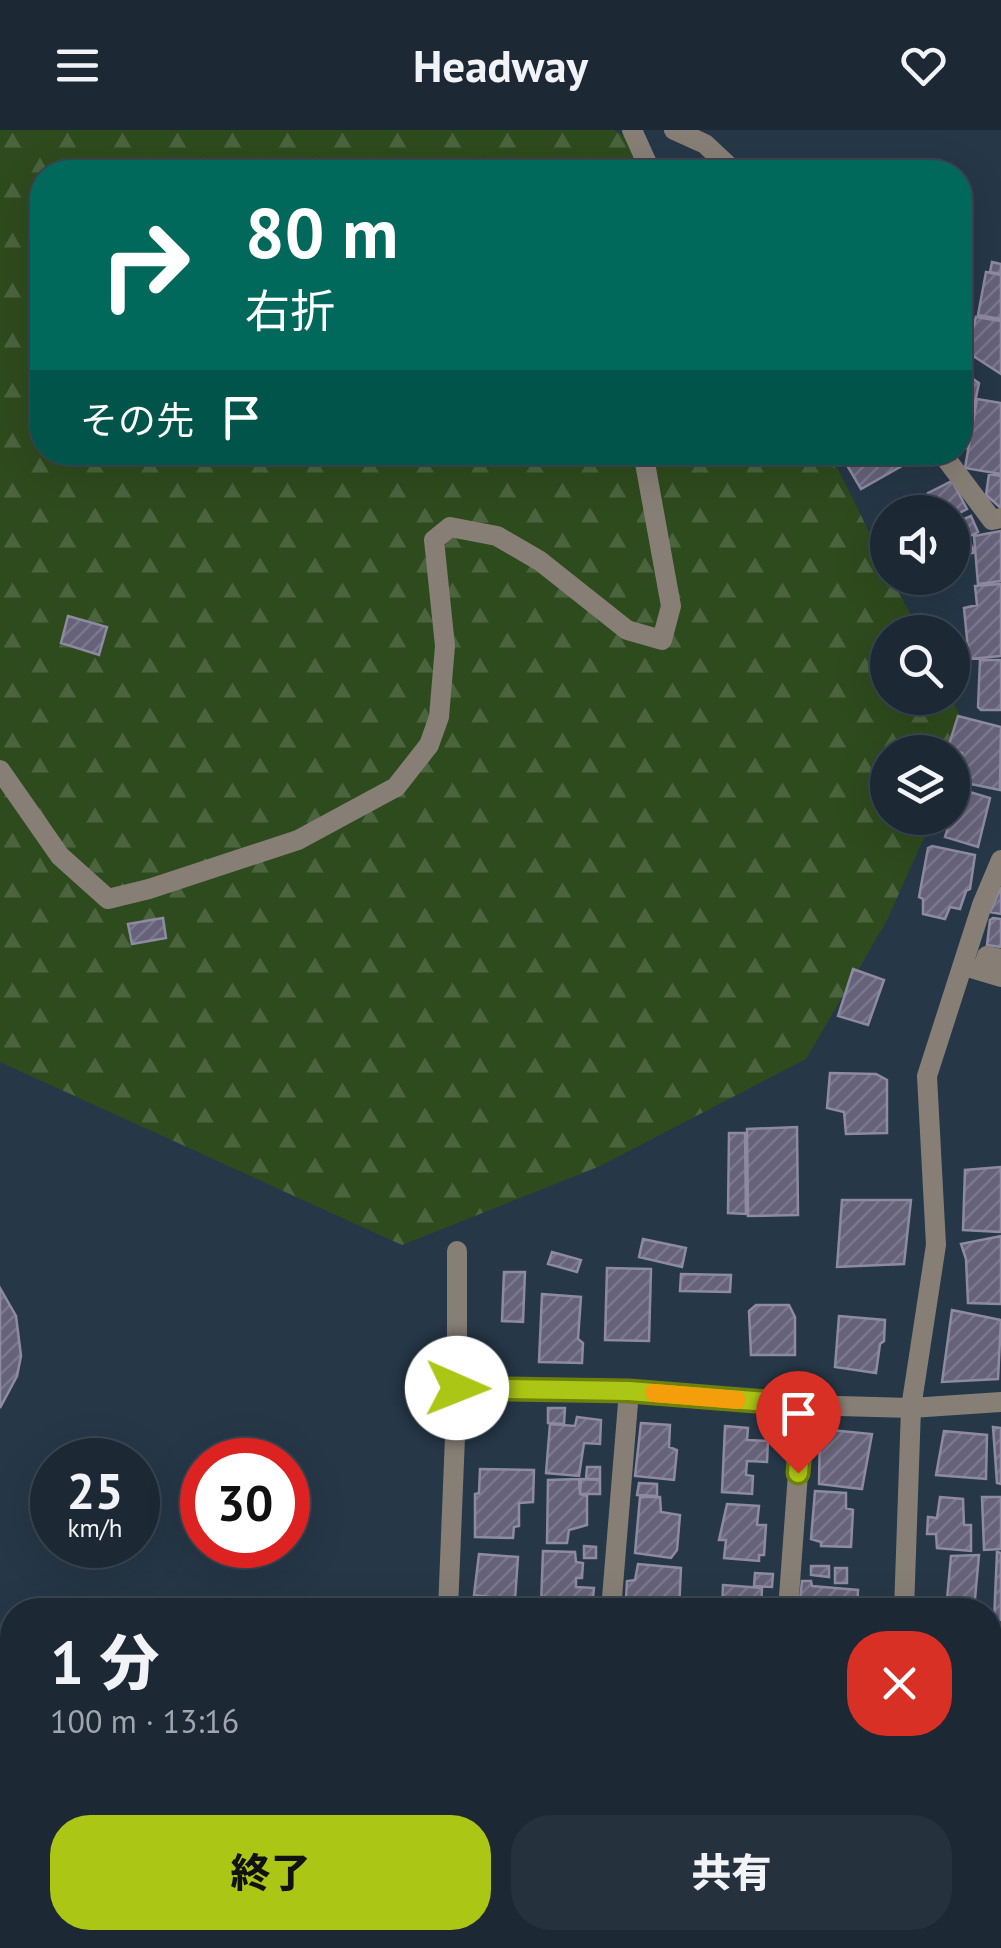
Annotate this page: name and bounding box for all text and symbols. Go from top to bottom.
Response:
text: Headway [413,36,588,94]
icon: menu [50,38,105,93]
icon: heart [896,38,951,93]
text: 80 m [245,187,398,277]
icon: right [80,200,210,330]
text: 右折 [245,281,335,339]
icon: arrive [214,390,269,445]
text: その先 [80,395,194,444]
map controls [870,495,970,835]
button: sound [870,495,970,595]
button: search [870,615,970,715]
button: layers [870,735,970,835]
position arrow [405,1336,509,1440]
pin [756,1371,841,1474]
icon: arrive [771,1386,826,1441]
speed limit sign: 30 [180,1438,310,1568]
text: 25 [67,1458,123,1523]
text: km/h [68,1512,122,1544]
text: 1 分 [50,1623,159,1701]
button: close [847,1631,952,1736]
text: 100 m · 13:16 [50,1700,239,1742]
button: 終了 [50,1815,491,1930]
button: 共有 [511,1815,952,1930]

